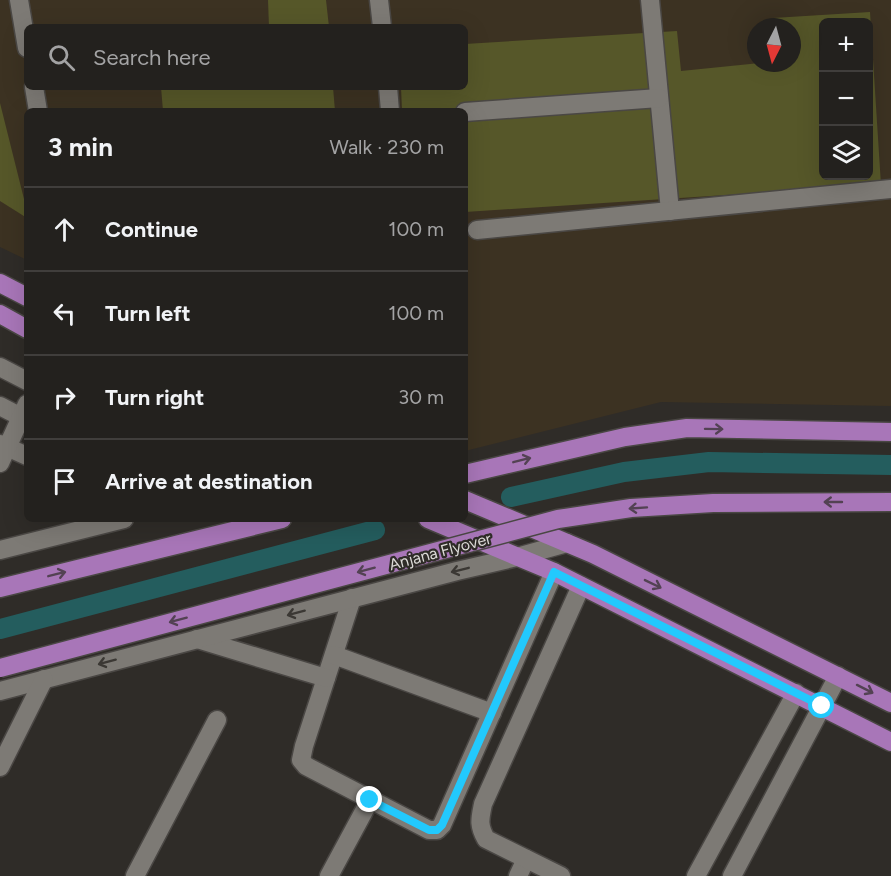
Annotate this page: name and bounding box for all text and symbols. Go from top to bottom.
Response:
north arrow [747,18,801,72]
map controls [819,18,873,180]
button: + [819,18,873,72]
search box [24,24,468,90]
icon: search [45,41,78,74]
text: Search here [93,44,211,71]
button: − [819,72,873,126]
button: layers [819,126,873,180]
text: 3 min [48,131,113,163]
text: Walk · 230 m [330,135,444,159]
icon: ahead [48,213,81,246]
text: Continue [105,216,198,243]
text: 100 m [388,217,444,241]
icon: left [48,297,81,330]
text: Turn left [105,300,191,327]
text: 100 m [388,301,444,325]
icon: right [48,381,81,414]
text: Turn right [105,384,204,411]
text: 30 m [398,385,444,409]
one-way arrow [703,423,723,435]
one-way arrow [512,454,531,466]
icon: arrive [48,465,81,498]
text: Arrive at destination [105,468,313,495]
one-way arrow [823,496,843,508]
one-way arrow [628,502,648,513]
street label: Anjana Flyover [387,529,494,574]
one-way arrow [357,565,376,577]
one-way arrow [451,565,470,577]
one-way arrow [47,567,66,579]
one-way arrow [643,578,661,590]
one-way arrow [287,608,306,619]
one-way arrow [169,615,188,627]
one-way arrow [98,657,117,669]
one-way arrow [855,684,873,695]
route start [808,692,834,718]
route end [356,786,382,812]

